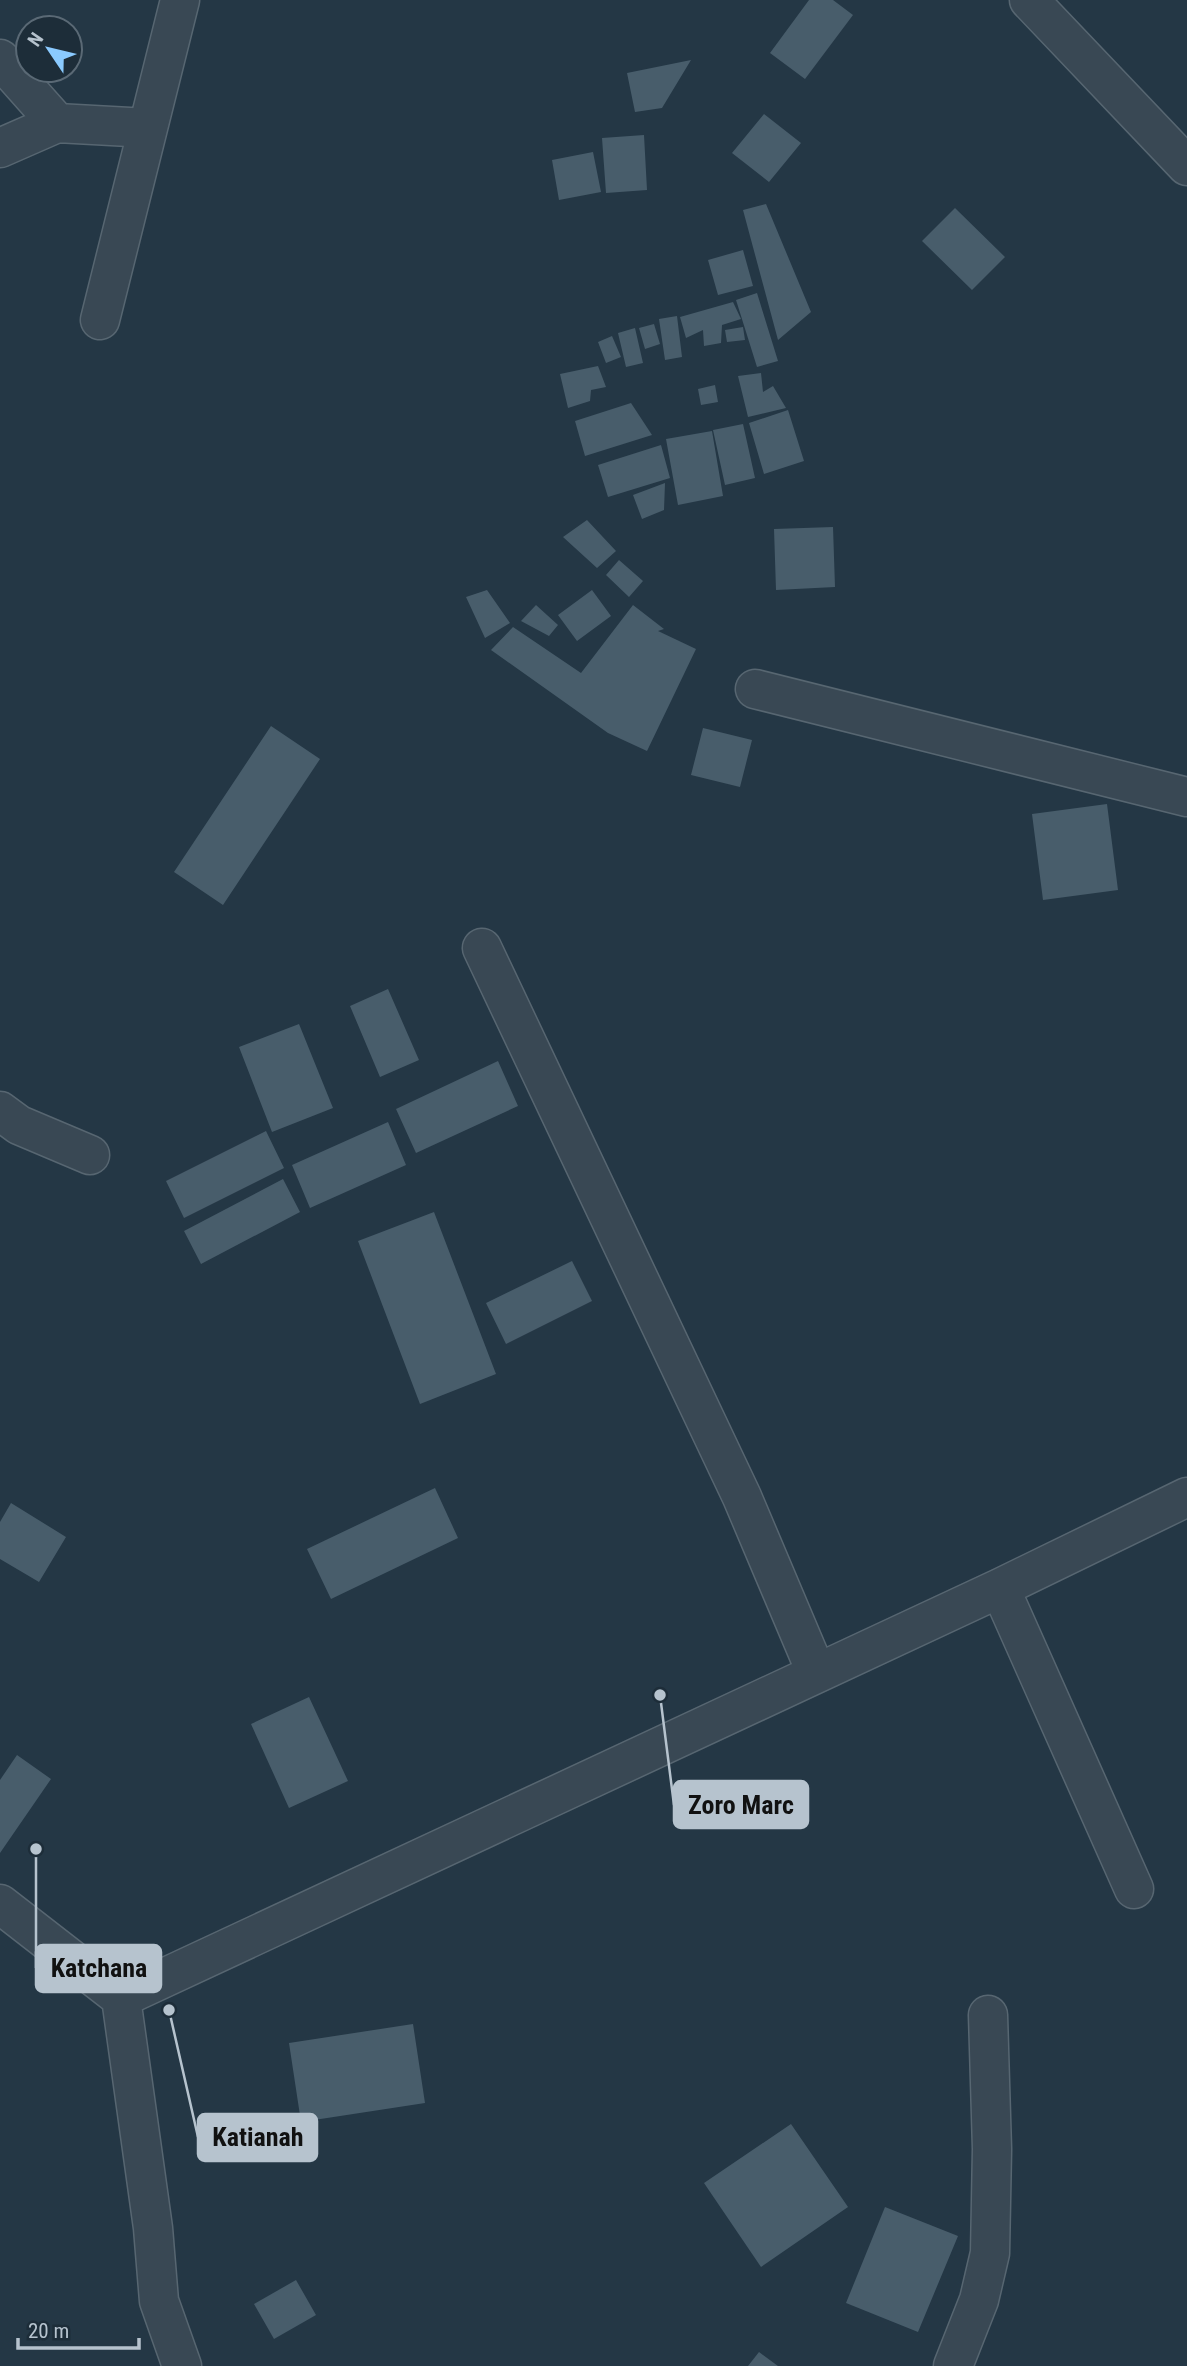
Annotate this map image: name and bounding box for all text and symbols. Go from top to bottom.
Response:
north arrow [14,14,84,84]
text: N [23,28,48,51]
callout: Zoro Marc [674,1781,808,1828]
text: Zoro Marc [688,1790,794,1820]
callout: Katchana [36,1945,161,1992]
text: Katchana [51,1953,147,1983]
callout: Katianah [198,2114,317,2161]
text: Katianah [212,2122,304,2152]
scale bar [18,2306,138,2350]
text: 20 m [28,2319,69,2343]

